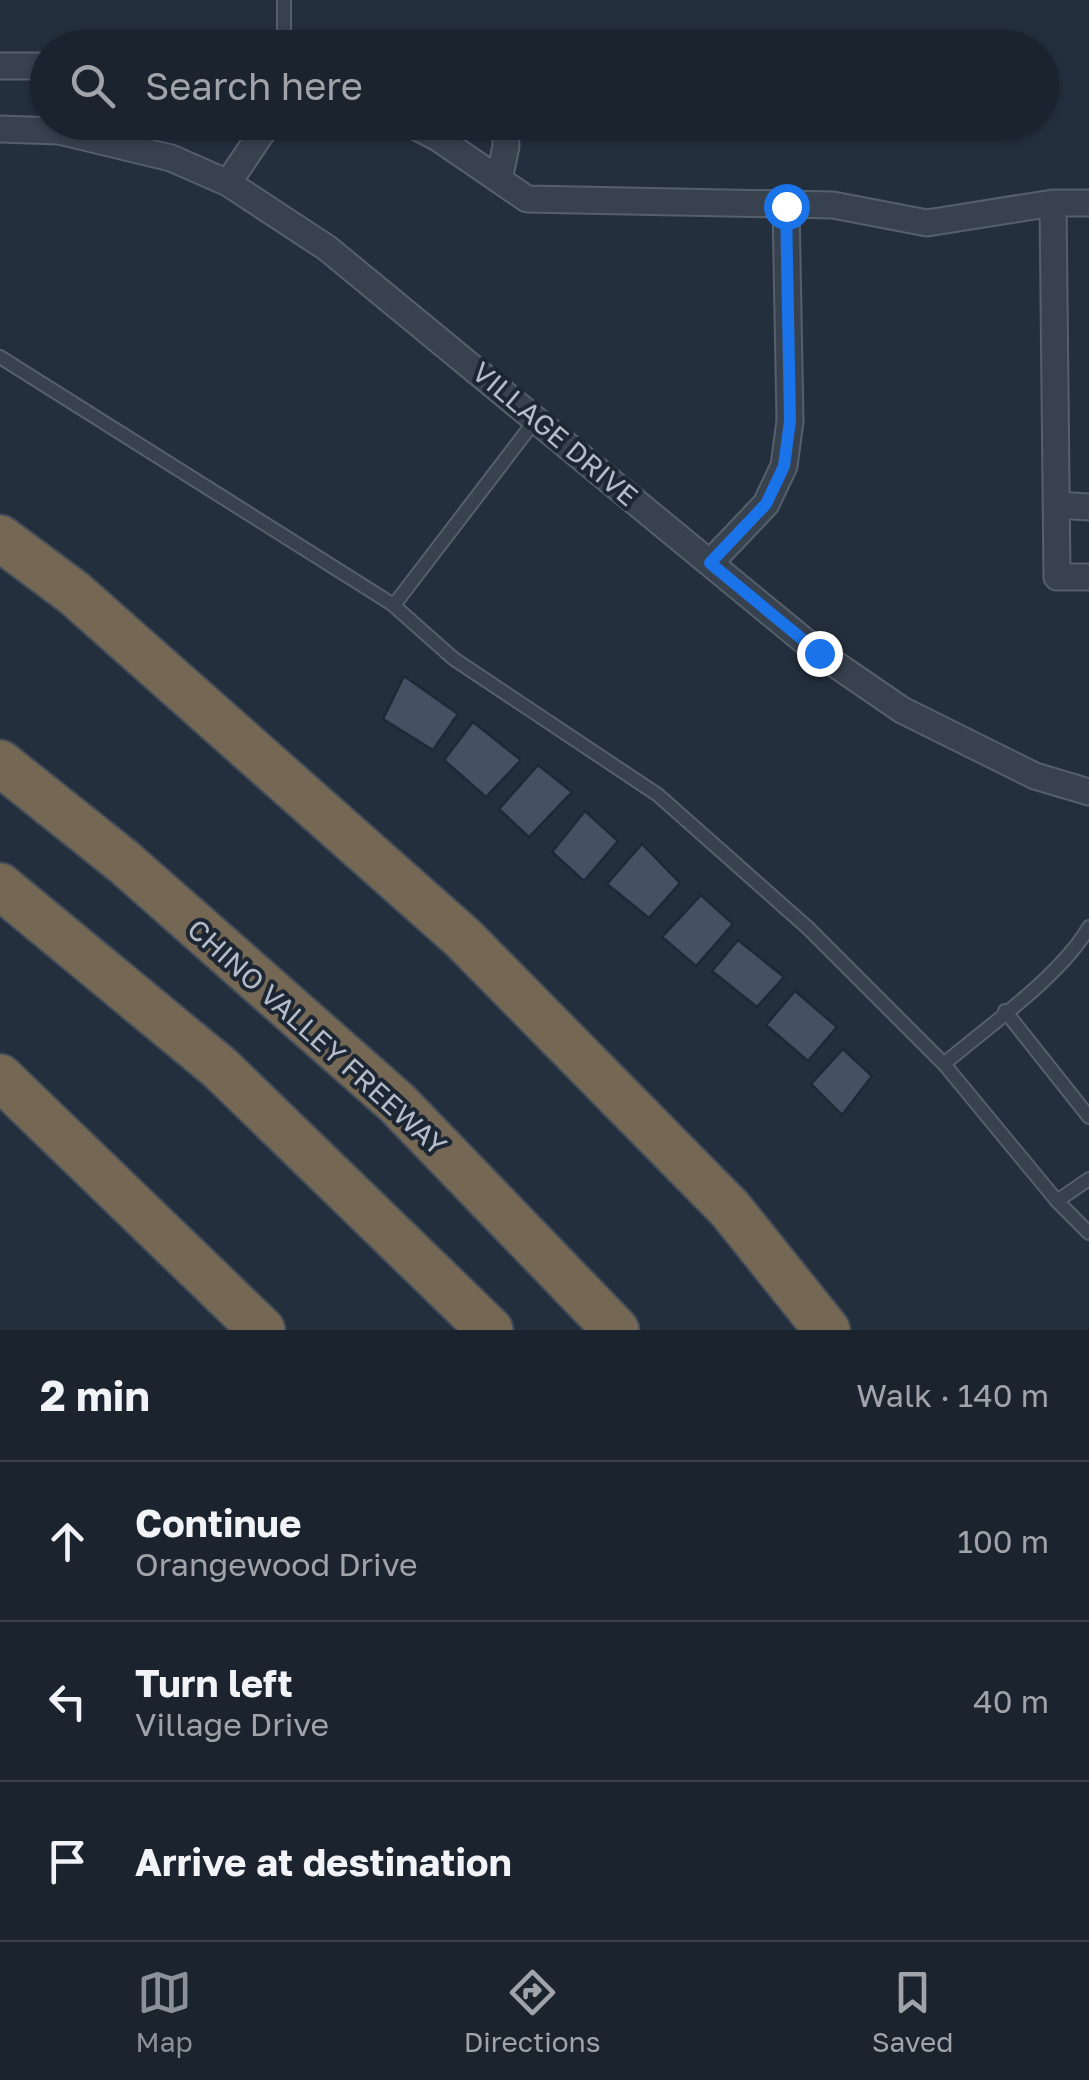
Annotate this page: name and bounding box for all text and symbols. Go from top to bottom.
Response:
search box [30,30,1059,140]
icon: search [65,58,120,113]
text: Search here [145,63,363,108]
route start [764,184,810,230]
street label: VILLAGE DRIVE [466,355,645,512]
route end [797,631,843,677]
street label: CHINO VALLEY FREEWAY [181,912,453,1161]
text: 2 min [40,1370,150,1420]
text: Walk · 140 m [856,1376,1049,1414]
text: Continue [135,1500,301,1545]
icon: ahead [40,1514,95,1569]
text: 100 m [957,1522,1049,1560]
text: Orangewood Drive [135,1545,418,1583]
text: Turn left [135,1660,293,1705]
icon: left [40,1674,95,1729]
text: 40 m [973,1682,1049,1720]
text: Village Drive [135,1705,329,1743]
icon: arrive [40,1834,95,1889]
text: Arrive at destination [135,1839,512,1884]
tab: Map [136,1965,193,2058]
tab: Directions [464,1965,601,2058]
tab: Saved [872,1965,953,2058]

